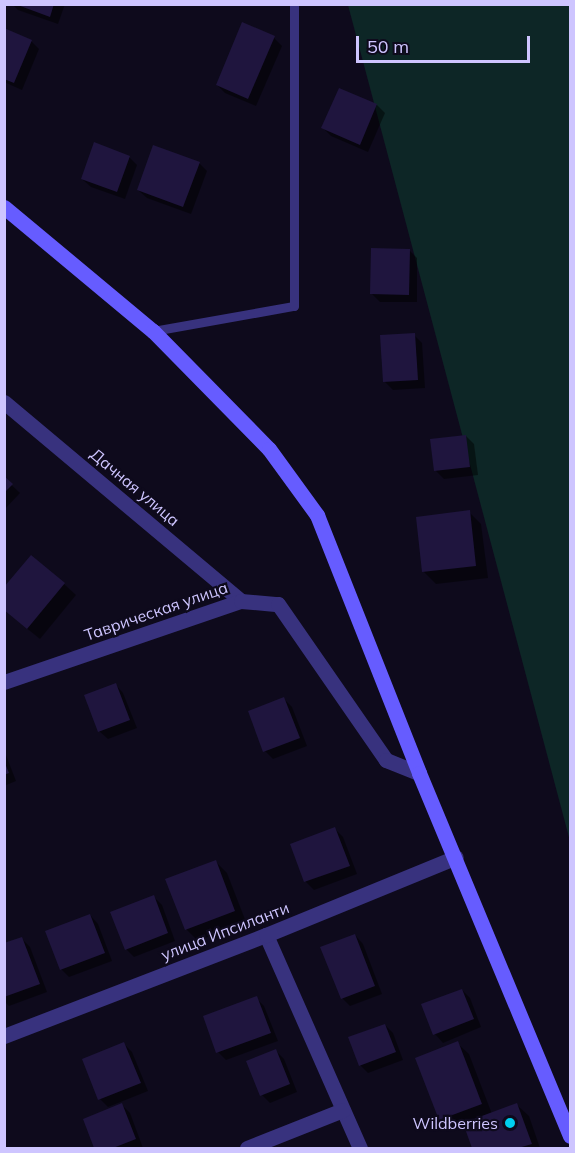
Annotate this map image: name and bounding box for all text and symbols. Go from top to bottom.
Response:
scale bar [359,24,533,62]
text: 50 m [367,35,409,58]
street label: Дачная улица [87,444,183,530]
street label: Таврическая улица [82,577,230,645]
street label: улица Ипсиланти [158,898,292,964]
place label: Wildberries [413,1113,498,1133]
marker: Wildberries [503,1116,517,1130]

